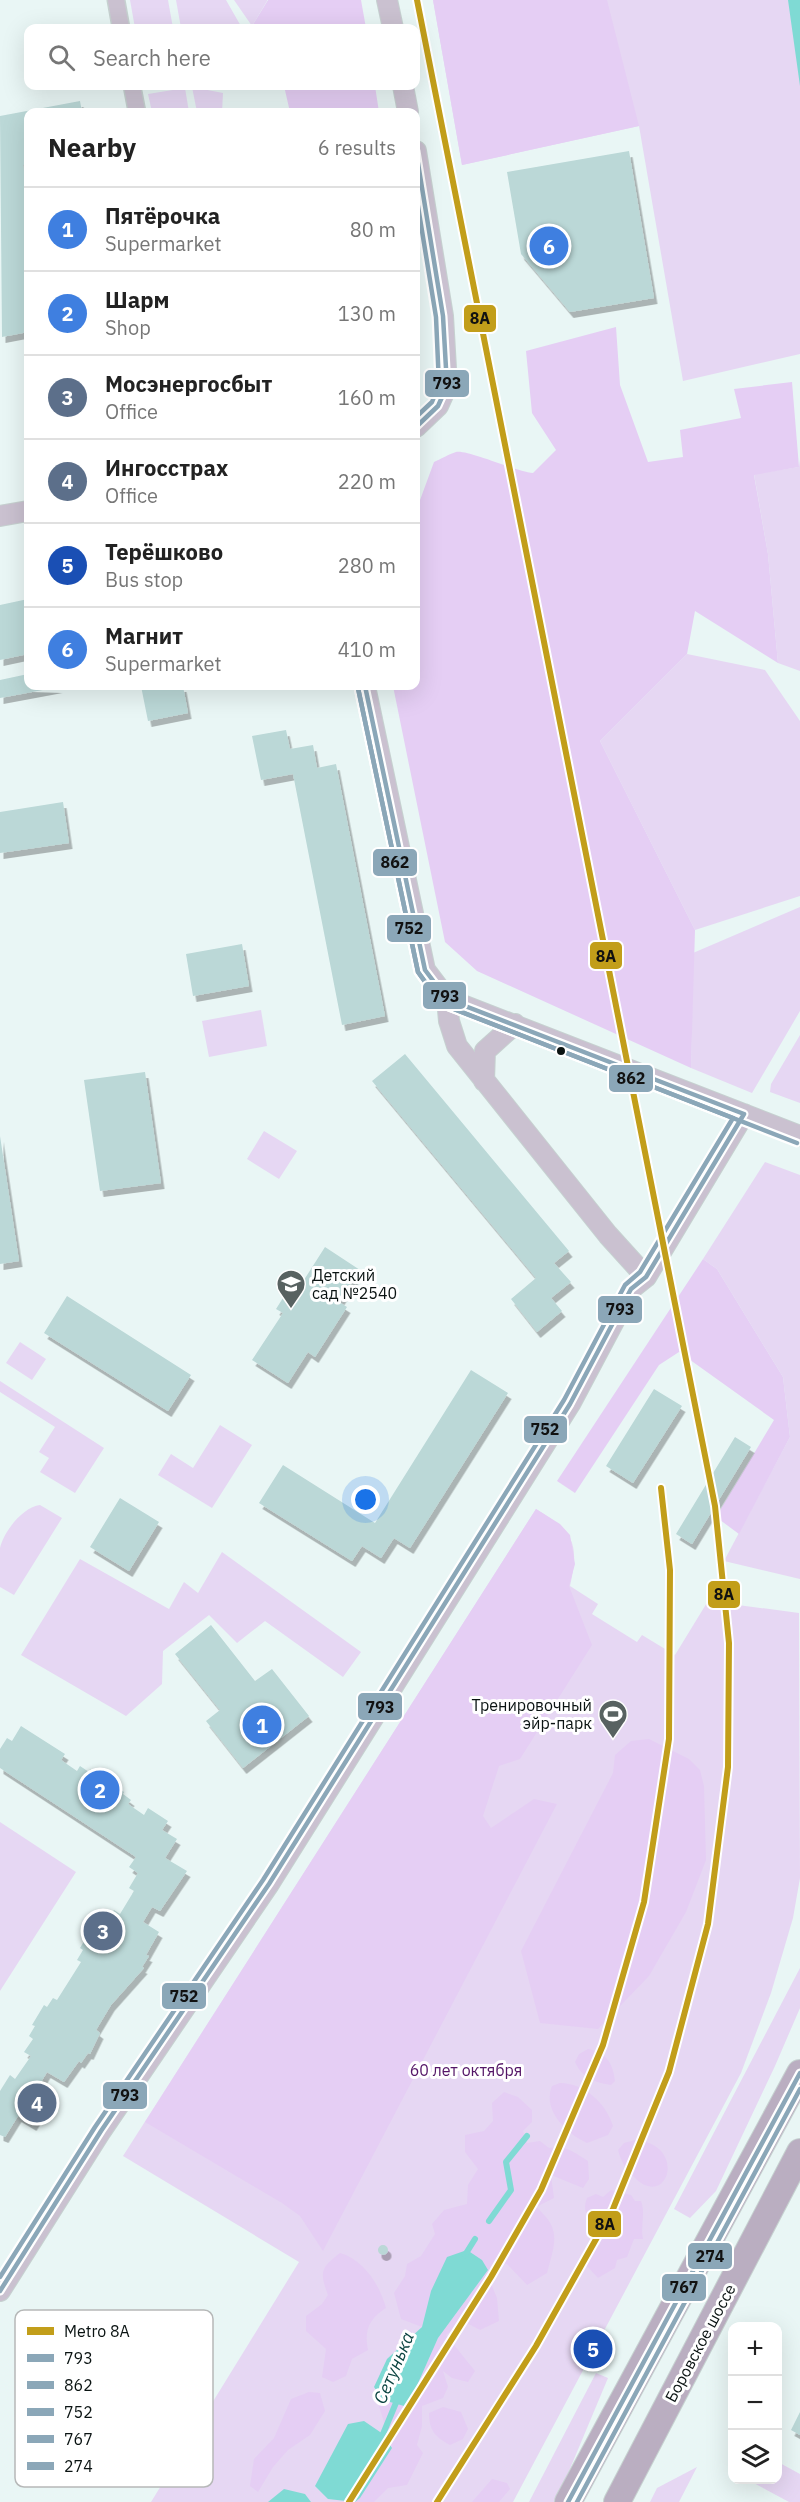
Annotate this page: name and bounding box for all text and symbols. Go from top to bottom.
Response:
search box [24,24,420,90]
icon: search [45,41,78,74]
text: Search here [93,43,211,72]
text: Nearby [48,130,136,164]
text: 6 results [318,134,396,161]
text: Пятёрочка [105,201,220,230]
text: 1 [62,216,74,243]
text: 80 m [350,216,396,243]
pin: 6 [530,224,568,268]
text: Supermarket [105,230,222,257]
text: Шарм [105,285,170,314]
text: 2 [62,300,74,327]
text: 130 m [338,300,396,327]
line badge: 8А [463,304,497,333]
text: 8А [470,308,490,328]
text: Shop [105,314,151,341]
text: Мосэнергосбыт [105,369,272,398]
line badge: 793 [424,369,470,398]
text: 793 [433,373,461,393]
text: 3 [62,384,74,411]
text: 160 m [338,384,396,411]
text: Office [105,398,158,425]
text: Ингосстрах [105,453,228,482]
text: 4 [62,468,74,495]
text: 220 m [338,468,396,495]
text: Office [105,482,158,509]
text: Терёшково [105,537,223,566]
text: 5 [62,552,74,579]
text: 280 m [338,552,396,579]
text: Bus stop [105,566,183,593]
text: Магнит [105,621,183,650]
text: 6 [62,636,74,663]
text: 410 m [338,636,396,663]
text: Supermarket [105,650,222,677]
line badge: 862 [372,848,418,877]
text: 862 [381,852,409,872]
line badge: 752 [386,914,432,943]
text: 752 [395,918,423,938]
line badge: 8А [589,941,623,970]
text: 8А [596,946,616,966]
line badge: 793 [422,981,467,1010]
text: 793 [431,986,459,1006]
unlabelled marker [555,1045,567,1057]
line badge: 862 [608,1064,654,1093]
text: 862 [617,1068,645,1088]
place label: Детский сад №2540 [312,1265,397,1303]
school or university icon: Детский сад №2540 [275,1268,307,1310]
line badge: 793 [597,1295,643,1324]
text: 793 [606,1299,634,1319]
line badge: 752 [523,1415,568,1444]
text: 752 [531,1419,559,1439]
your location [351,1485,380,1514]
line badge: 8А [707,1580,741,1609]
text: 8А [714,1584,734,1604]
line badge: 793 [357,1692,403,1721]
place label: Тренировочный эйр-парк [472,1695,592,1733]
text: 793 [366,1697,394,1717]
sports icon: Тренировочный эйр-парк [597,1698,629,1740]
pin: 1 [242,1702,282,1748]
pin: 2 [80,1768,120,1812]
pin: 3 [84,1908,122,1954]
line badge: 752 [161,1982,207,2010]
text: 752 [170,1986,198,2006]
park label: 60 лет октября [410,2060,522,2080]
pin: 4 [18,2080,57,2126]
line badge: 793 [102,2081,148,2110]
text: 793 [111,2085,139,2105]
line badge: 8А [587,2210,622,2238]
text: 8А [595,2214,615,2234]
line badge: 274 [687,2242,733,2270]
text: 274 [696,2246,725,2266]
line badge: 767 [661,2273,707,2302]
text: 767 [670,2277,698,2297]
street label: Боровское шоссе [660,2280,740,2405]
legend [15,2310,213,2487]
text: Metro 8А [64,2321,130,2341]
map controls [728,2322,782,2484]
button: + [728,2322,782,2376]
pin: 5 [574,2326,612,2372]
water label: Сетунька [368,2328,419,2407]
text: 793 [64,2348,93,2368]
text: 862 [64,2375,93,2395]
button: − [728,2376,782,2430]
text: 752 [64,2402,93,2422]
text: 767 [64,2429,93,2449]
button: layers [728,2430,782,2484]
text: 274 [64,2456,93,2476]

